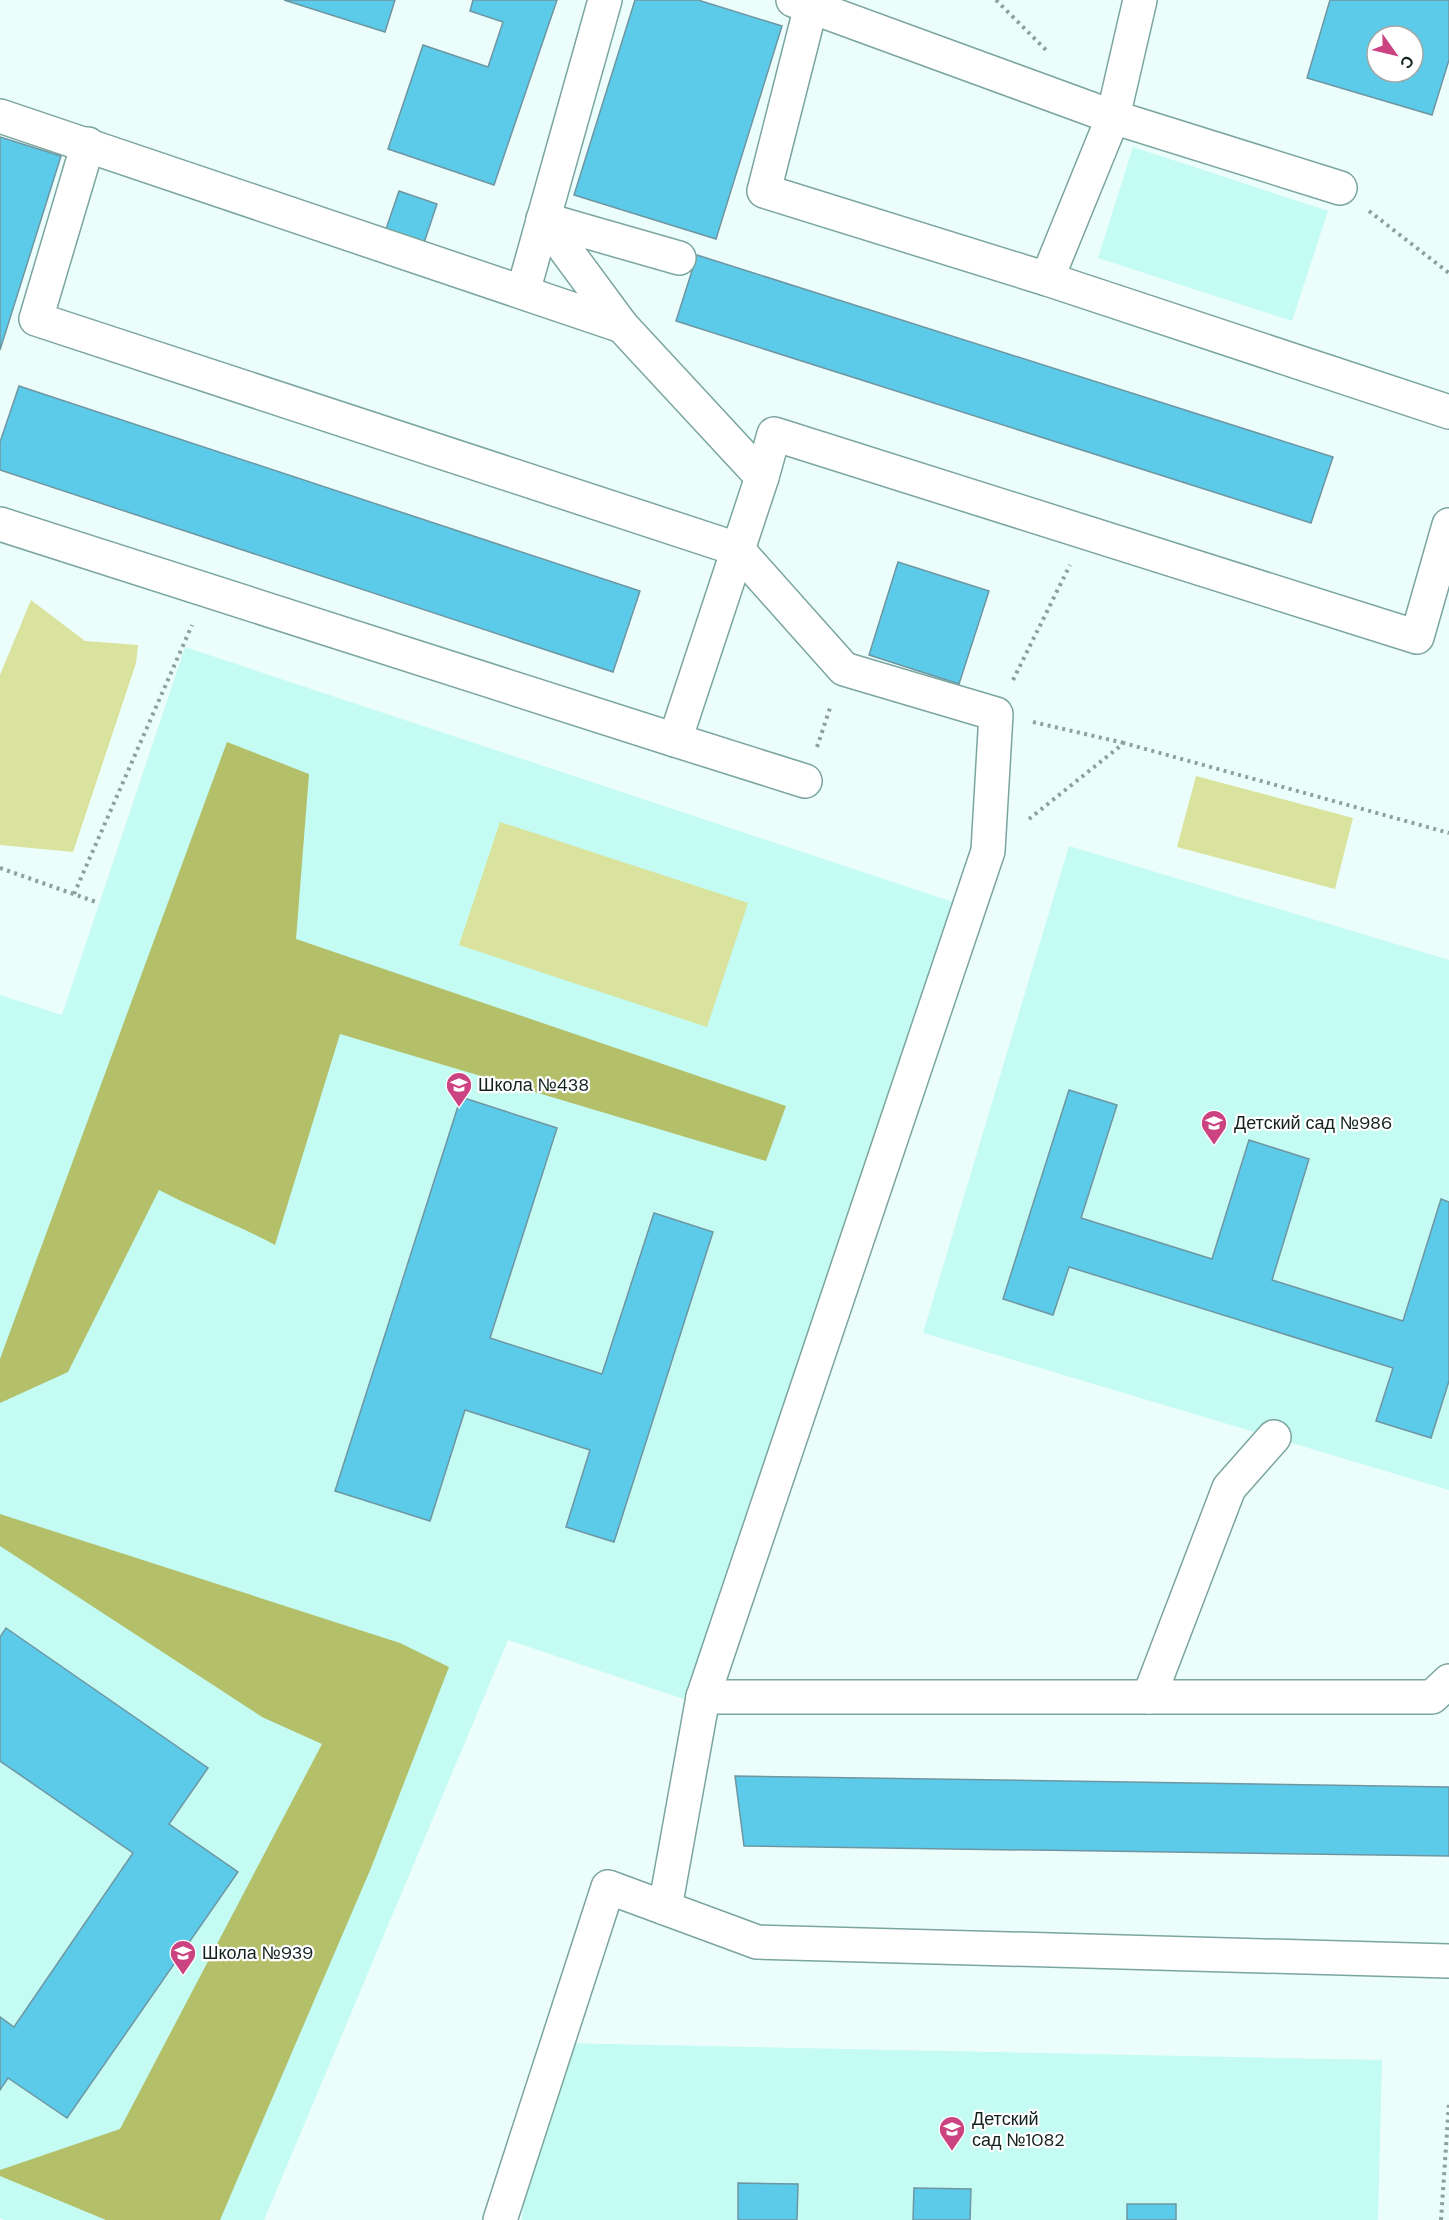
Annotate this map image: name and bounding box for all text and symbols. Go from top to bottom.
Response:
north arrow [1365,24,1425,84]
text: С [1395,51,1419,73]
school or university icon: Школа №438 [444,1070,474,1108]
place label: Школа №438 [478,1073,589,1097]
school or university icon: Детский сад №986 [1199,1108,1229,1146]
place label: Детский сад №986 [1234,1111,1392,1135]
school or university icon: Школа №939 [168,1938,198,1976]
place label: Школа №939 [202,1941,313,1965]
place label: Детский сад №1082 [972,2107,1065,2152]
school or university icon: Детский сад №1082 [937,2114,967,2152]

